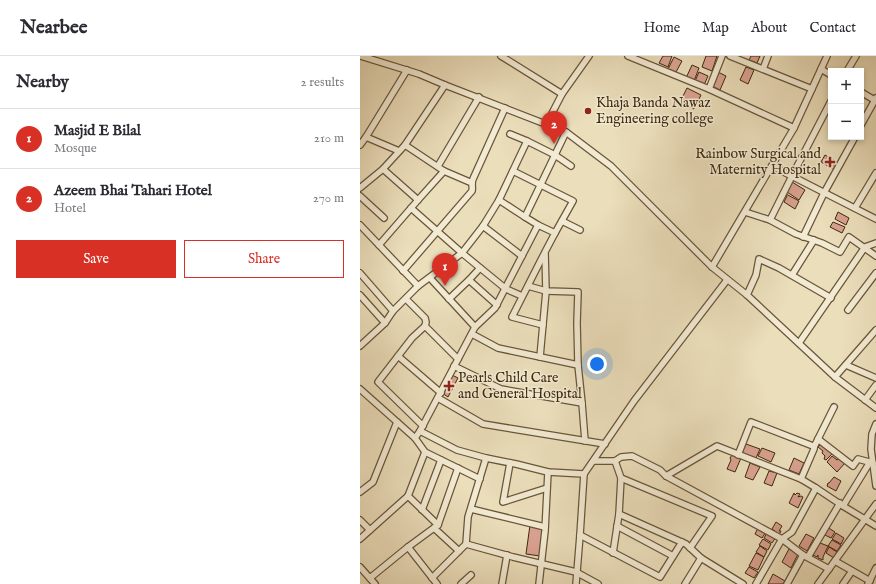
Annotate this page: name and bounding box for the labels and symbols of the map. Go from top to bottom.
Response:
place label: Khaja Banda Nawaz Engineering college [596,94,714,128]
marker: Khaja Banda Nawaz Engineering college [583,106,593,116]
pin: 2 [541,111,567,144]
place label: Rainbow Surgical and Maternity Hospital [695,145,822,179]
marker: Rainbow Surgical and Maternity Hospital [824,156,836,168]
pin: 1 [432,253,458,286]
your location [587,354,607,374]
place label: Pearls Child Care and General Hospital [458,369,582,403]
marker: Pearls Child Care and General Hospital [443,380,455,392]

